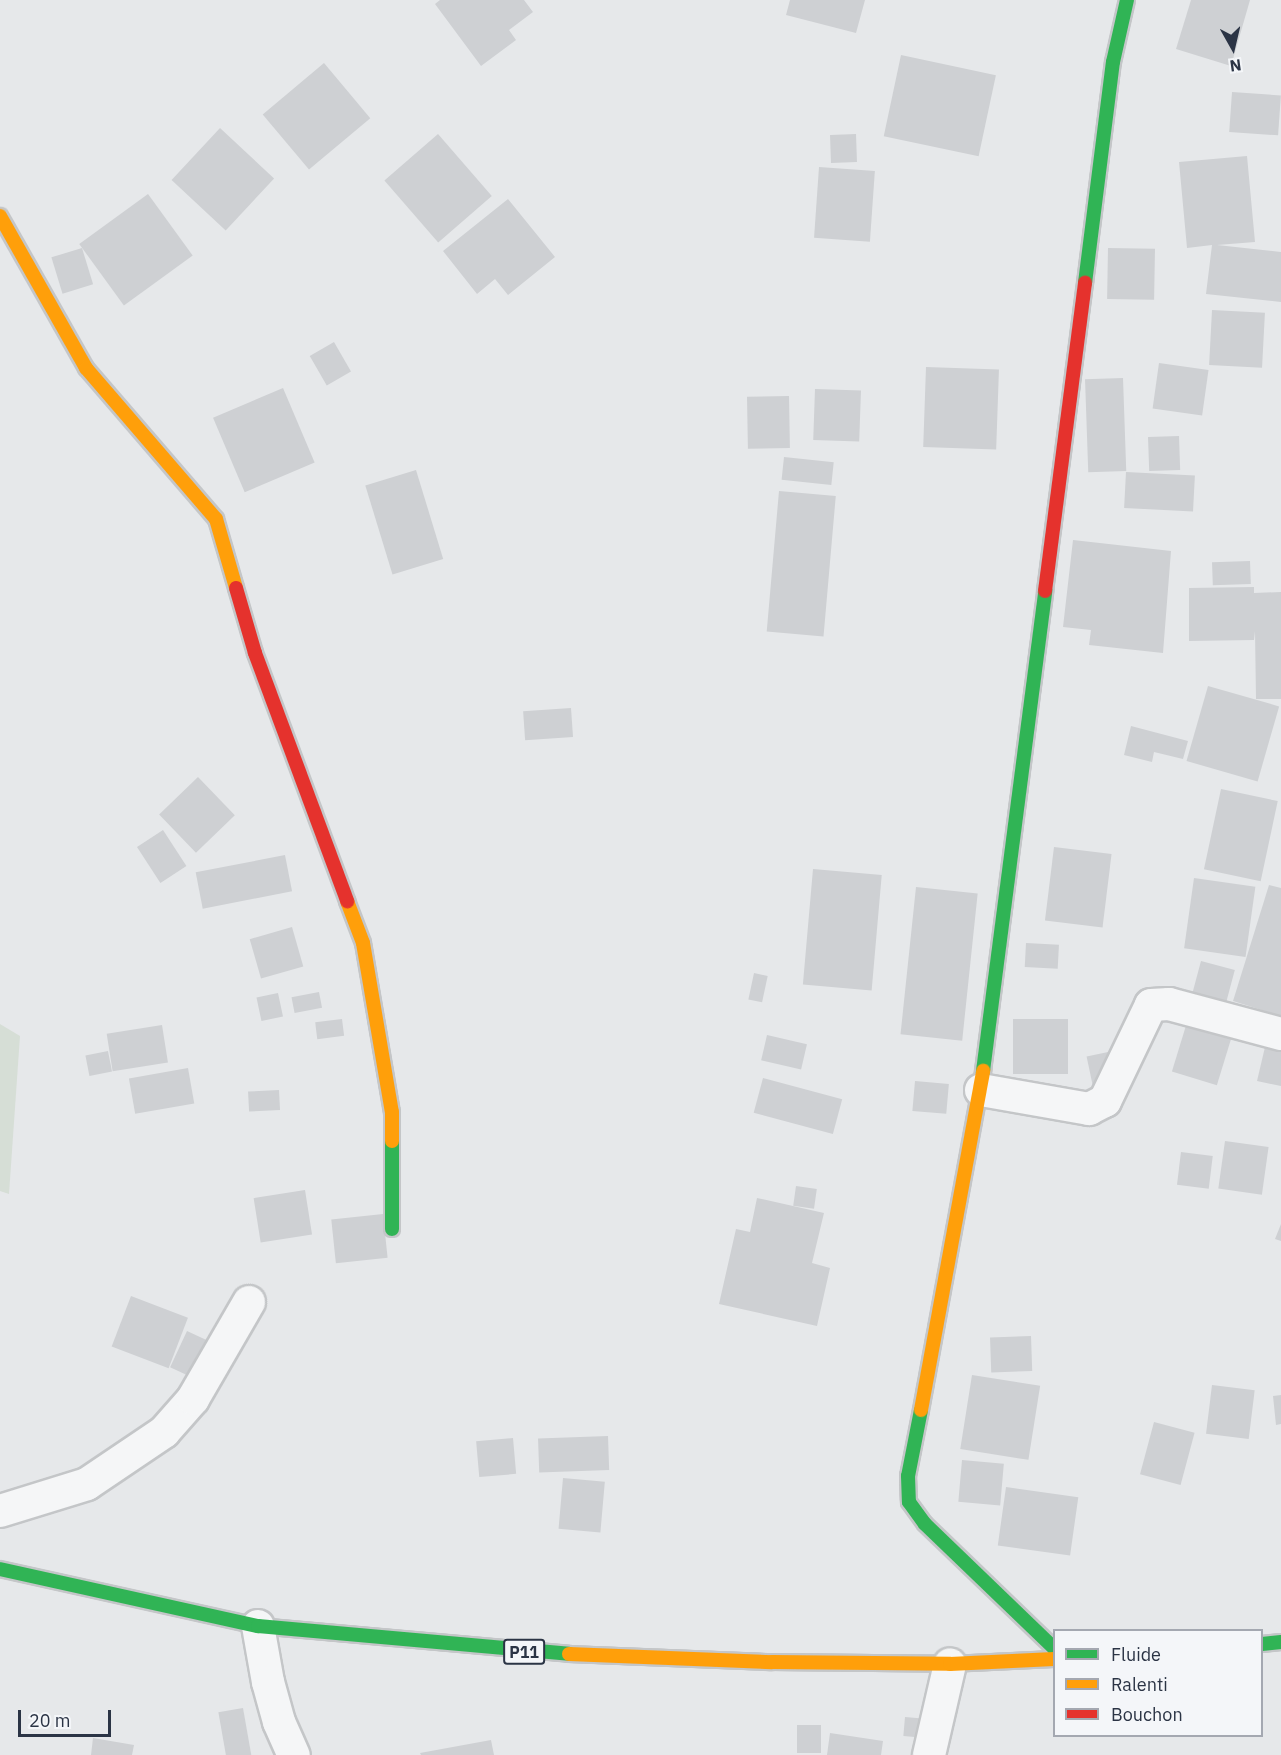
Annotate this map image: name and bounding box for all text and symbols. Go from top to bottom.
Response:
north arrow [1203,18,1263,78]
text: N [1228,55,1243,77]
legend [1053,1629,1263,1737]
road number: P11 [503,1639,545,1665]
text: Fluide [1111,1643,1161,1666]
text: Ralenti [1111,1673,1168,1696]
scale bar [21,1698,114,1736]
text: Bouchon [1111,1703,1183,1726]
text: 20 m [29,1709,71,1732]

